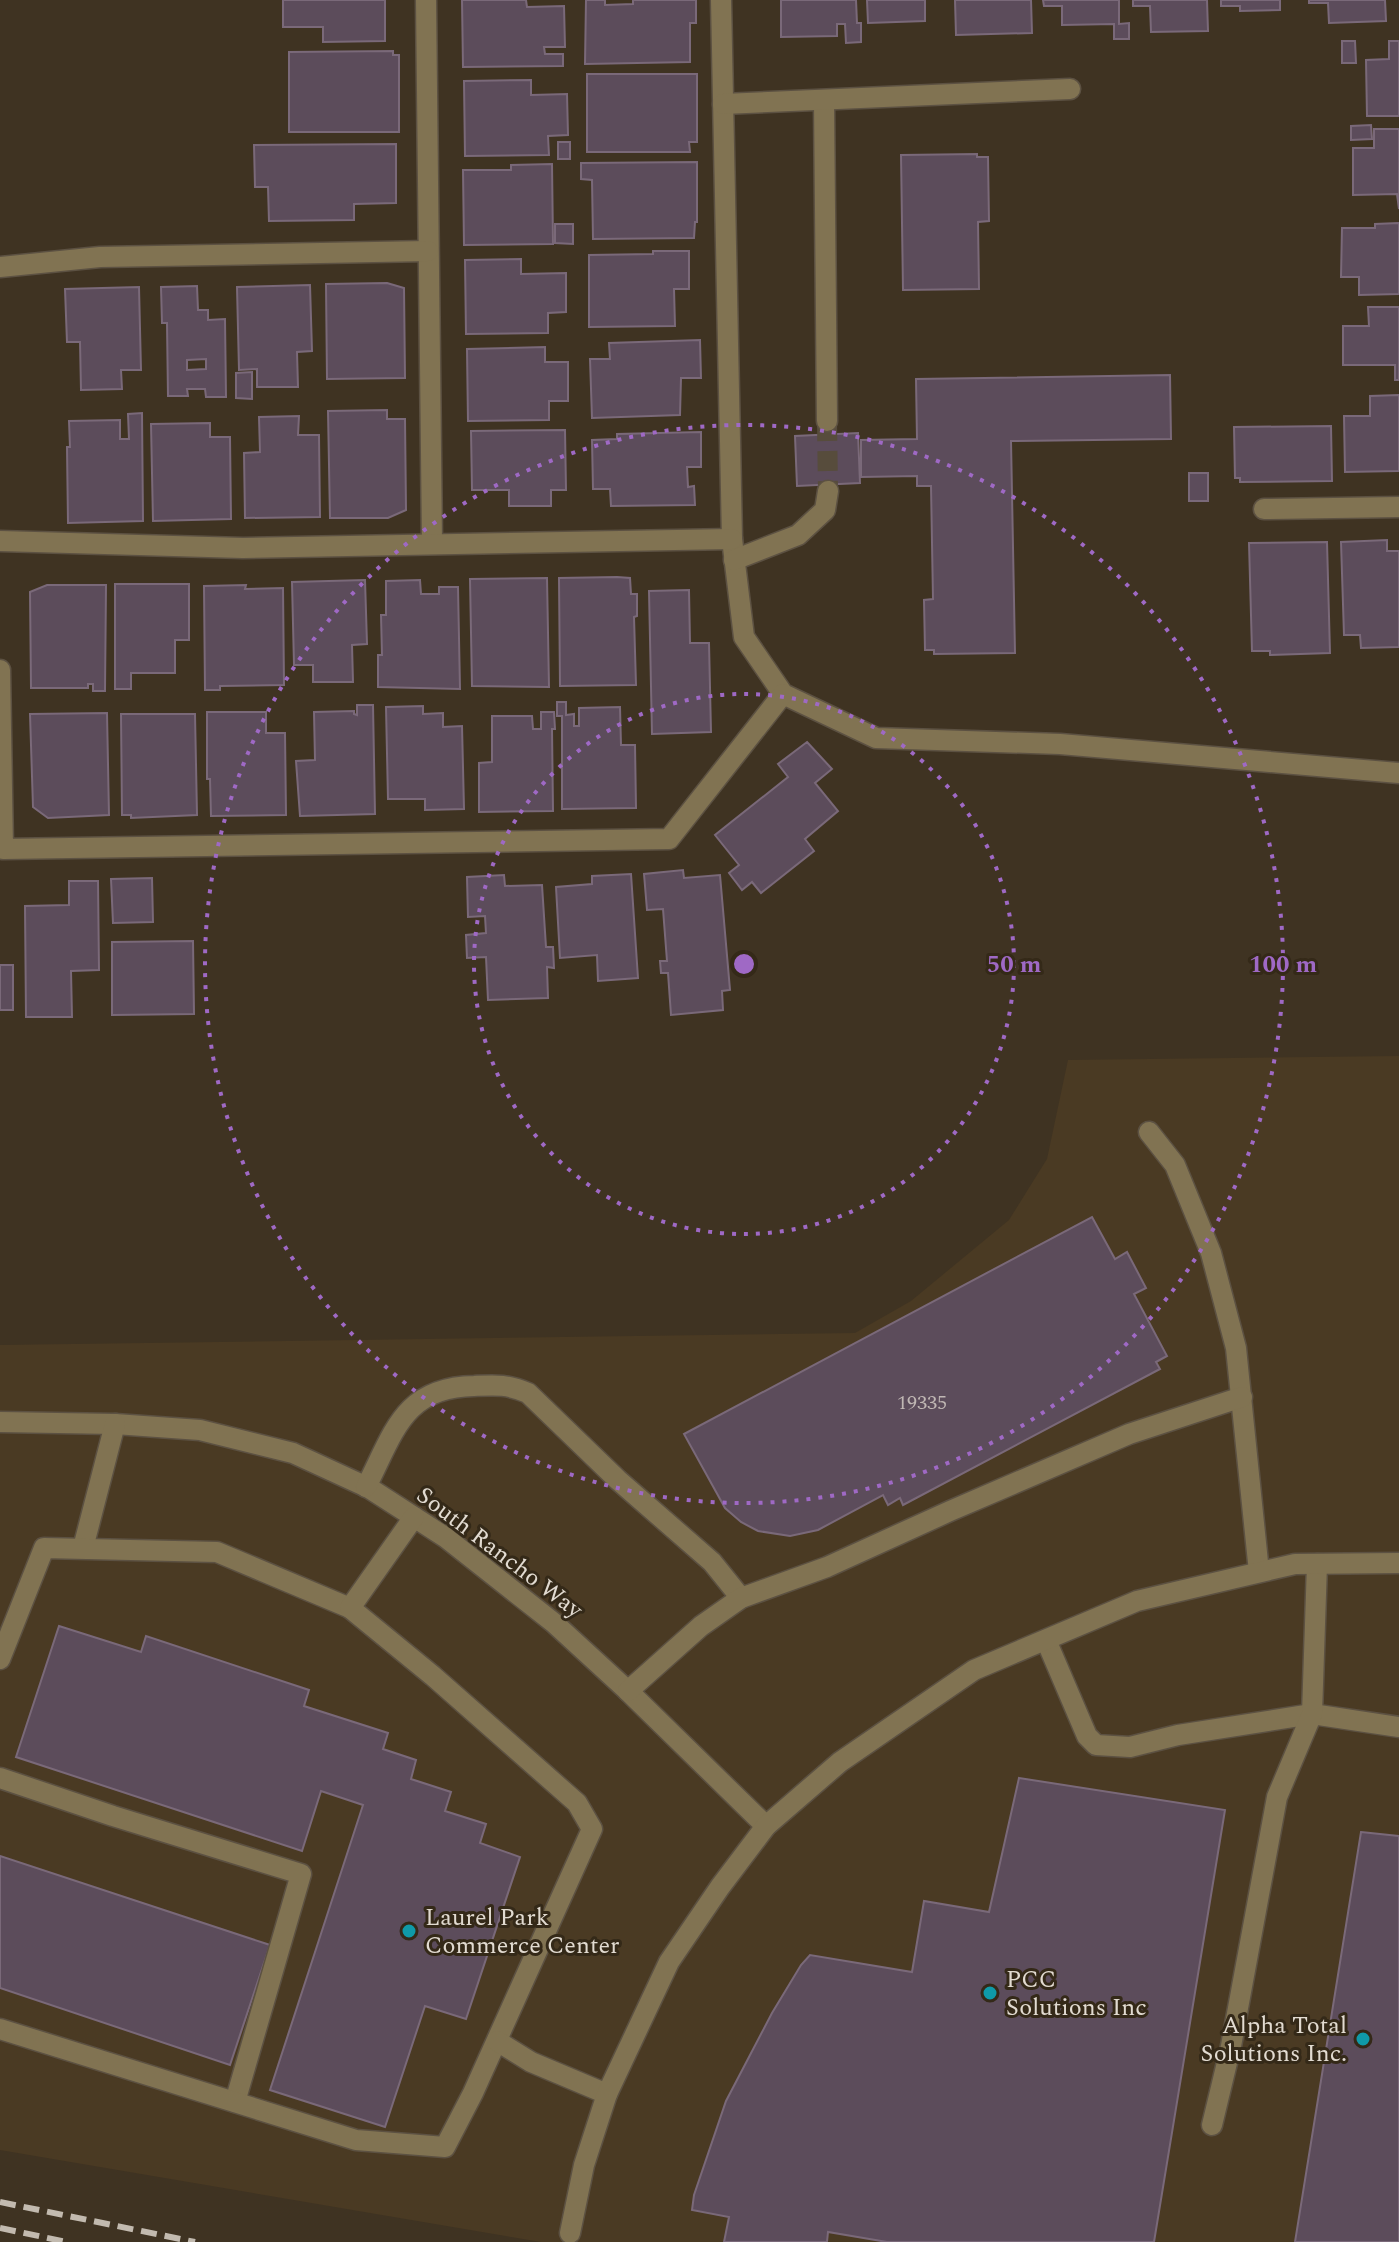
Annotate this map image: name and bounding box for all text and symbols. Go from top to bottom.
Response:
text: 50 m [987,947,1042,983]
text: 100 m [1249,947,1317,983]
centre of rings [730,950,758,978]
house number: 19335 [897,1388,947,1418]
street label: South Rancho Way [408,1478,591,1628]
place label: Laurel Park Commerce Center [425,1900,620,1964]
marker: Laurel Park Commerce Center [400,1922,418,1940]
place label: PCC Solutions Inc [1006,1962,1147,2026]
marker: PCC Solutions Inc [981,1984,999,2002]
place label: Alpha Total Solutions Inc. [1200,2008,1347,2072]
marker: Alpha Total Solutions Inc. [1354,2030,1372,2048]

